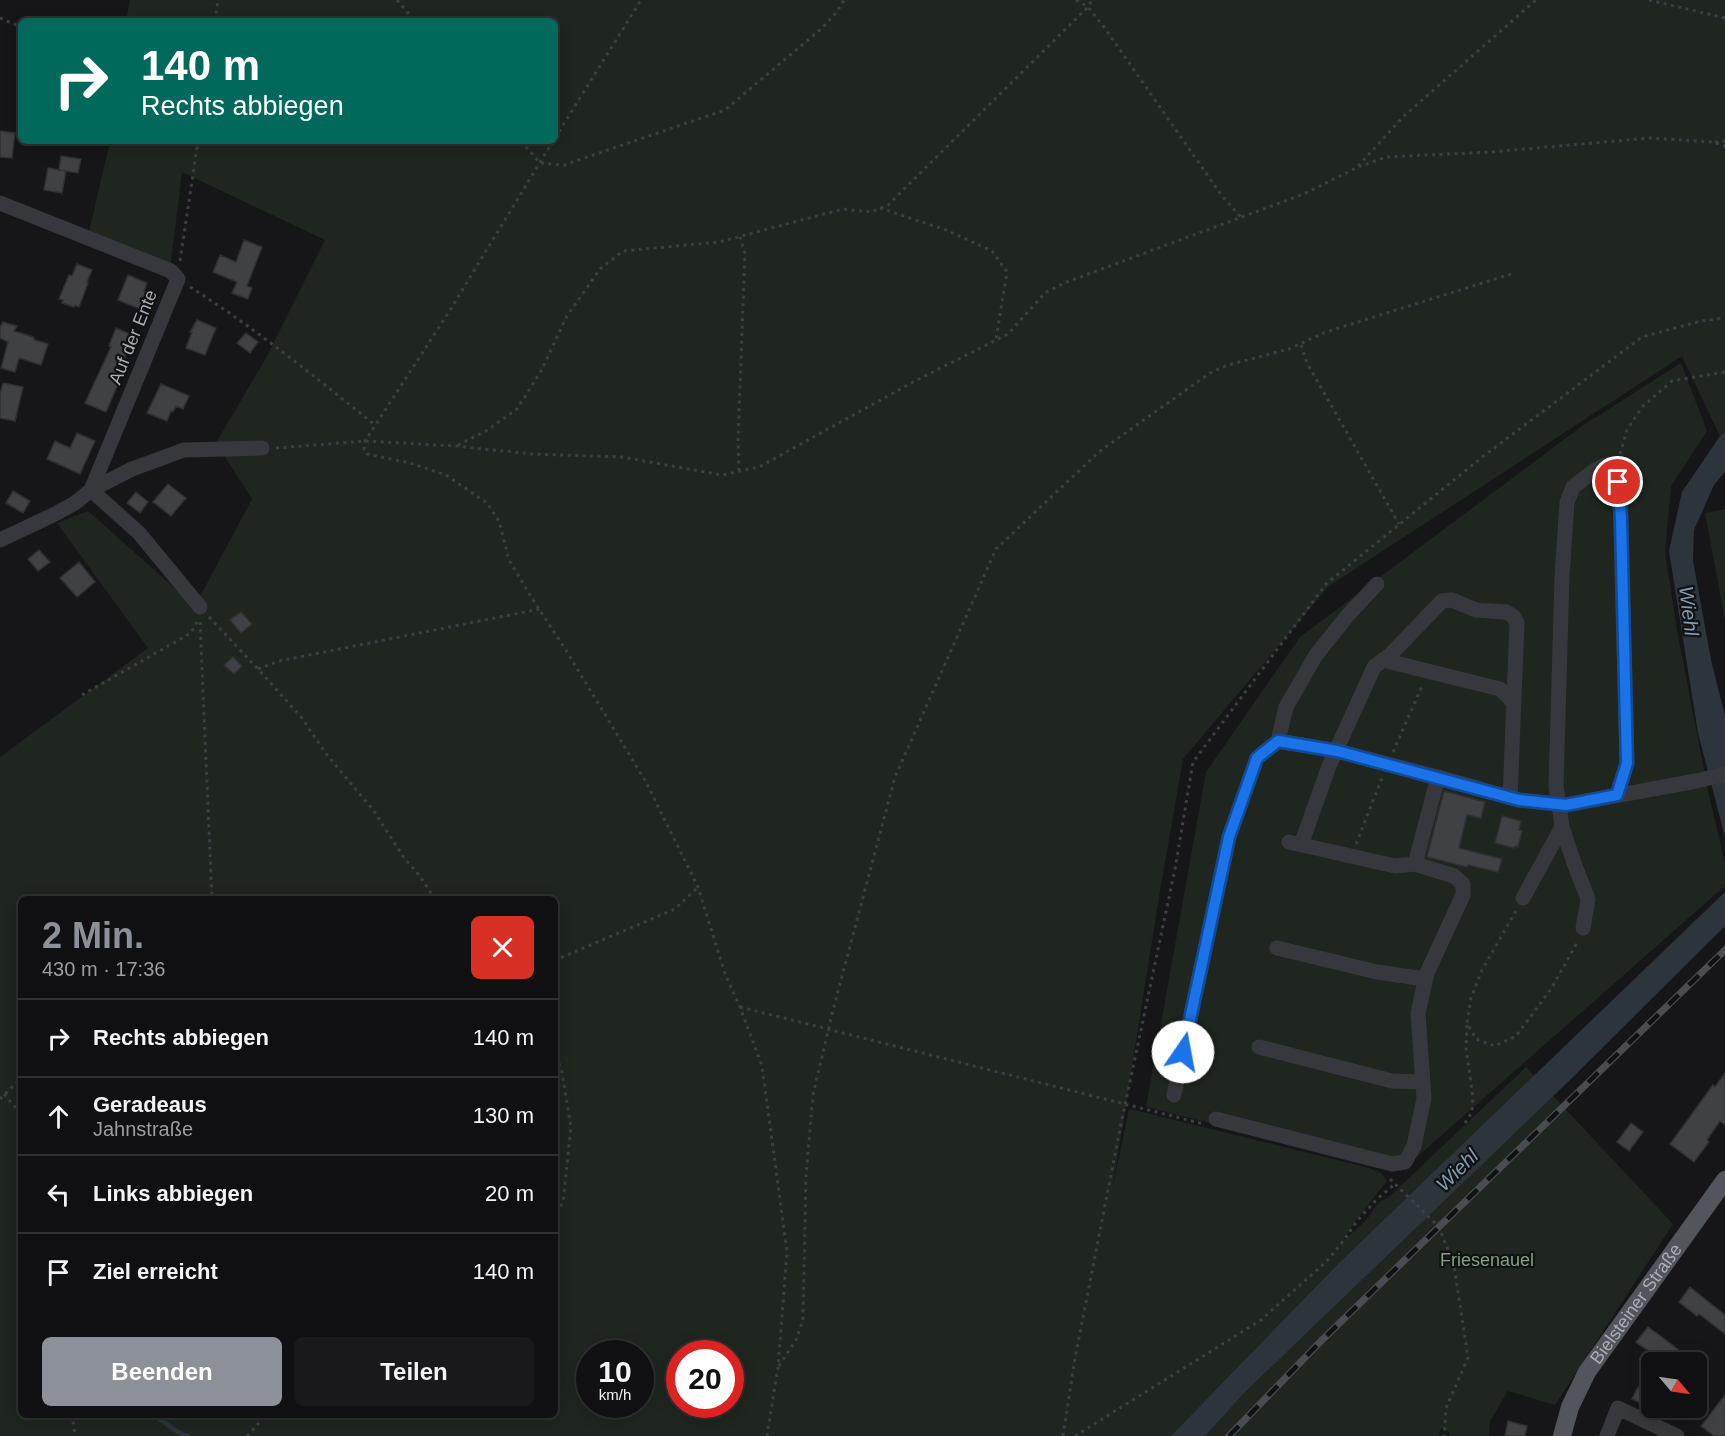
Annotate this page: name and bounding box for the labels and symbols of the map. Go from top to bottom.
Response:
street label: Auf der Ente [105,287,161,387]
pin [1592,456,1643,507]
water label: Wiehl [1675,585,1703,638]
position arrow [1151,1020,1215,1084]
water label: Wiehl [1432,1144,1483,1195]
street label: Bielsteiner Straße [1586,1240,1686,1368]
park label: Friesenauel [1440,1250,1534,1270]
speed limit sign: 20 [666,1340,744,1418]
north arrow [1641,1352,1707,1418]

